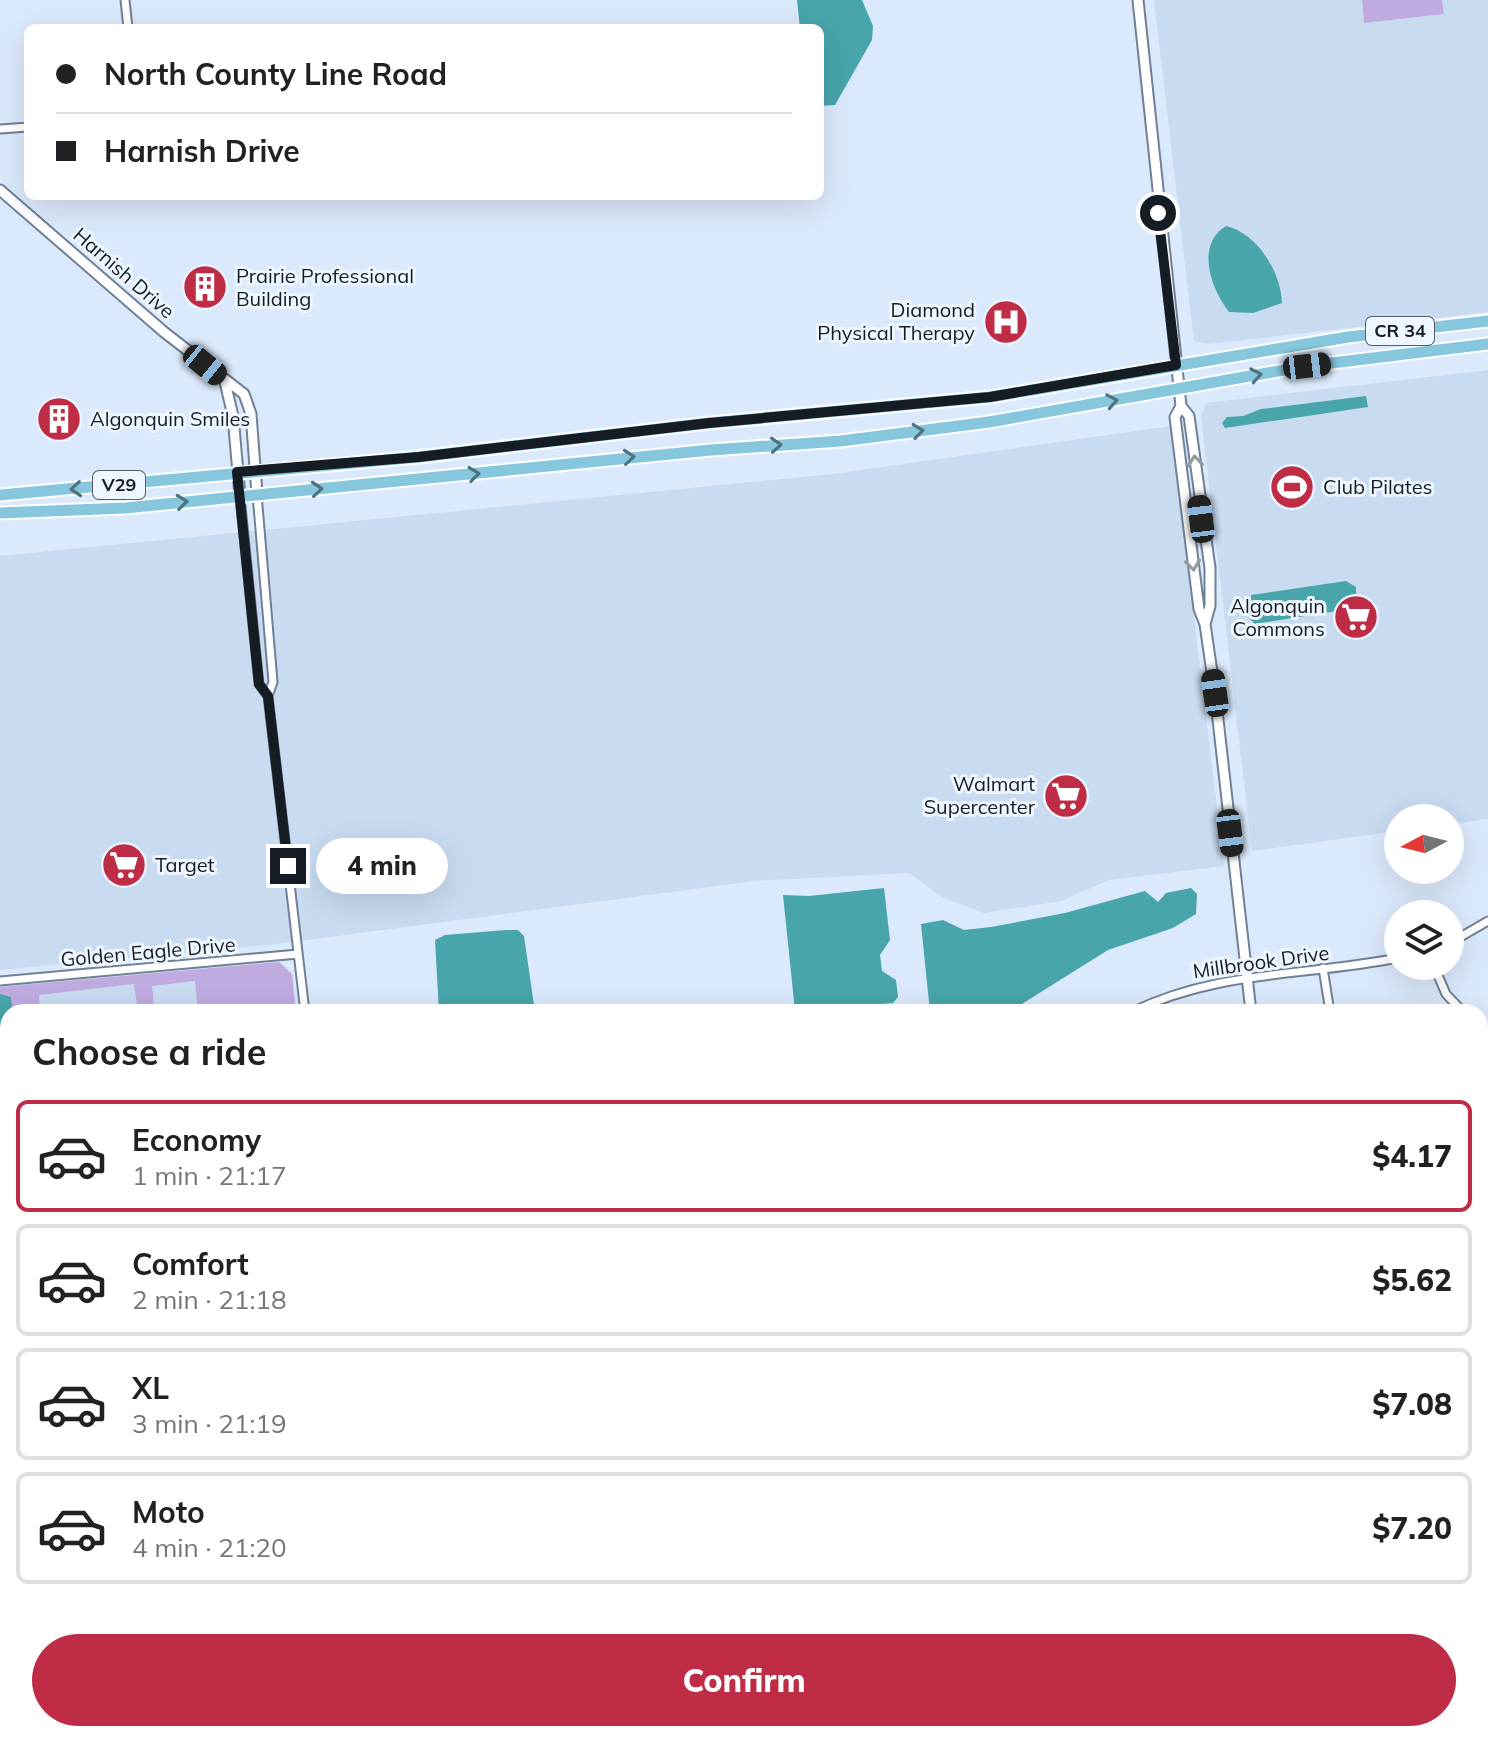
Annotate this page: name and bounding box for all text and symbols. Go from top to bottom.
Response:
text: North County Line Road [104,55,447,93]
text: Harnish Drive [104,132,300,170]
route start [1140,195,1176,231]
street label: Harnish Drive [68,222,180,323]
building icon: Prairie Professional Building [181,263,229,311]
place label: Prairie Professional Building [236,263,414,311]
place label: Diamond Physical Therapy [817,297,975,345]
hospital icon: Diamond Physical Therapy [982,298,1030,346]
road number: CR 34 [1366,317,1434,345]
car [179,341,231,389]
car [1282,351,1332,381]
one-way arrow [1249,368,1263,385]
one-way arrow [1105,393,1119,410]
building icon: Algonquin Smiles [35,395,83,443]
place label: Algonquin Smiles [90,406,250,431]
one-way arrow [911,423,925,440]
one-way arrow [770,437,783,454]
one-way arrow [623,449,636,466]
one-way arrow [1186,454,1203,467]
sports icon: Club Pilates [1268,463,1316,511]
one-way arrow [467,465,480,482]
road number: V29 [93,471,145,499]
place label: Club Pilates [1323,474,1432,499]
one-way arrow [69,480,82,497]
one-way arrow [311,481,324,498]
one-way arrow [176,494,189,511]
car [1186,494,1216,544]
one-way arrow [1185,559,1202,572]
place label: Algonquin Commons [1230,593,1325,641]
supermarket icon: Algonquin Commons [1332,593,1380,641]
car [1200,668,1230,718]
place label: Walmart Supercenter [924,771,1036,819]
supermarket icon: Walmart Supercenter [1042,772,1090,820]
north arrow [1384,804,1464,884]
map controls [1384,804,1464,980]
car [1215,808,1245,858]
callout: 4 min [316,838,448,894]
supermarket icon: Target [100,841,148,889]
route end [270,848,306,884]
text: 4 min [347,849,417,882]
place label: Target [155,852,215,877]
button: layers [1384,900,1464,980]
street label: Golden Eagle Drive [59,931,236,972]
street label: Millbrook Drive [1191,940,1331,983]
text: Choose a ride [32,1029,266,1074]
icon: car [36,1120,108,1192]
text: Economy [132,1121,261,1159]
text: $4.17 [1372,1137,1452,1175]
text: 1 min · 21:17 [132,1159,287,1192]
icon: car [36,1244,108,1316]
text: Comfort [132,1245,249,1283]
text: $5.62 [1372,1261,1452,1299]
text: 2 min · 21:18 [132,1283,287,1316]
icon: car [36,1368,108,1440]
text: XL [132,1369,169,1407]
text: $7.08 [1372,1385,1452,1423]
text: 3 min · 21:19 [132,1407,287,1440]
icon: car [36,1492,108,1564]
text: Moto [132,1493,205,1531]
text: $7.20 [1372,1509,1452,1547]
text: 4 min · 21:20 [132,1531,287,1564]
button: Confirm [32,1634,1456,1726]

